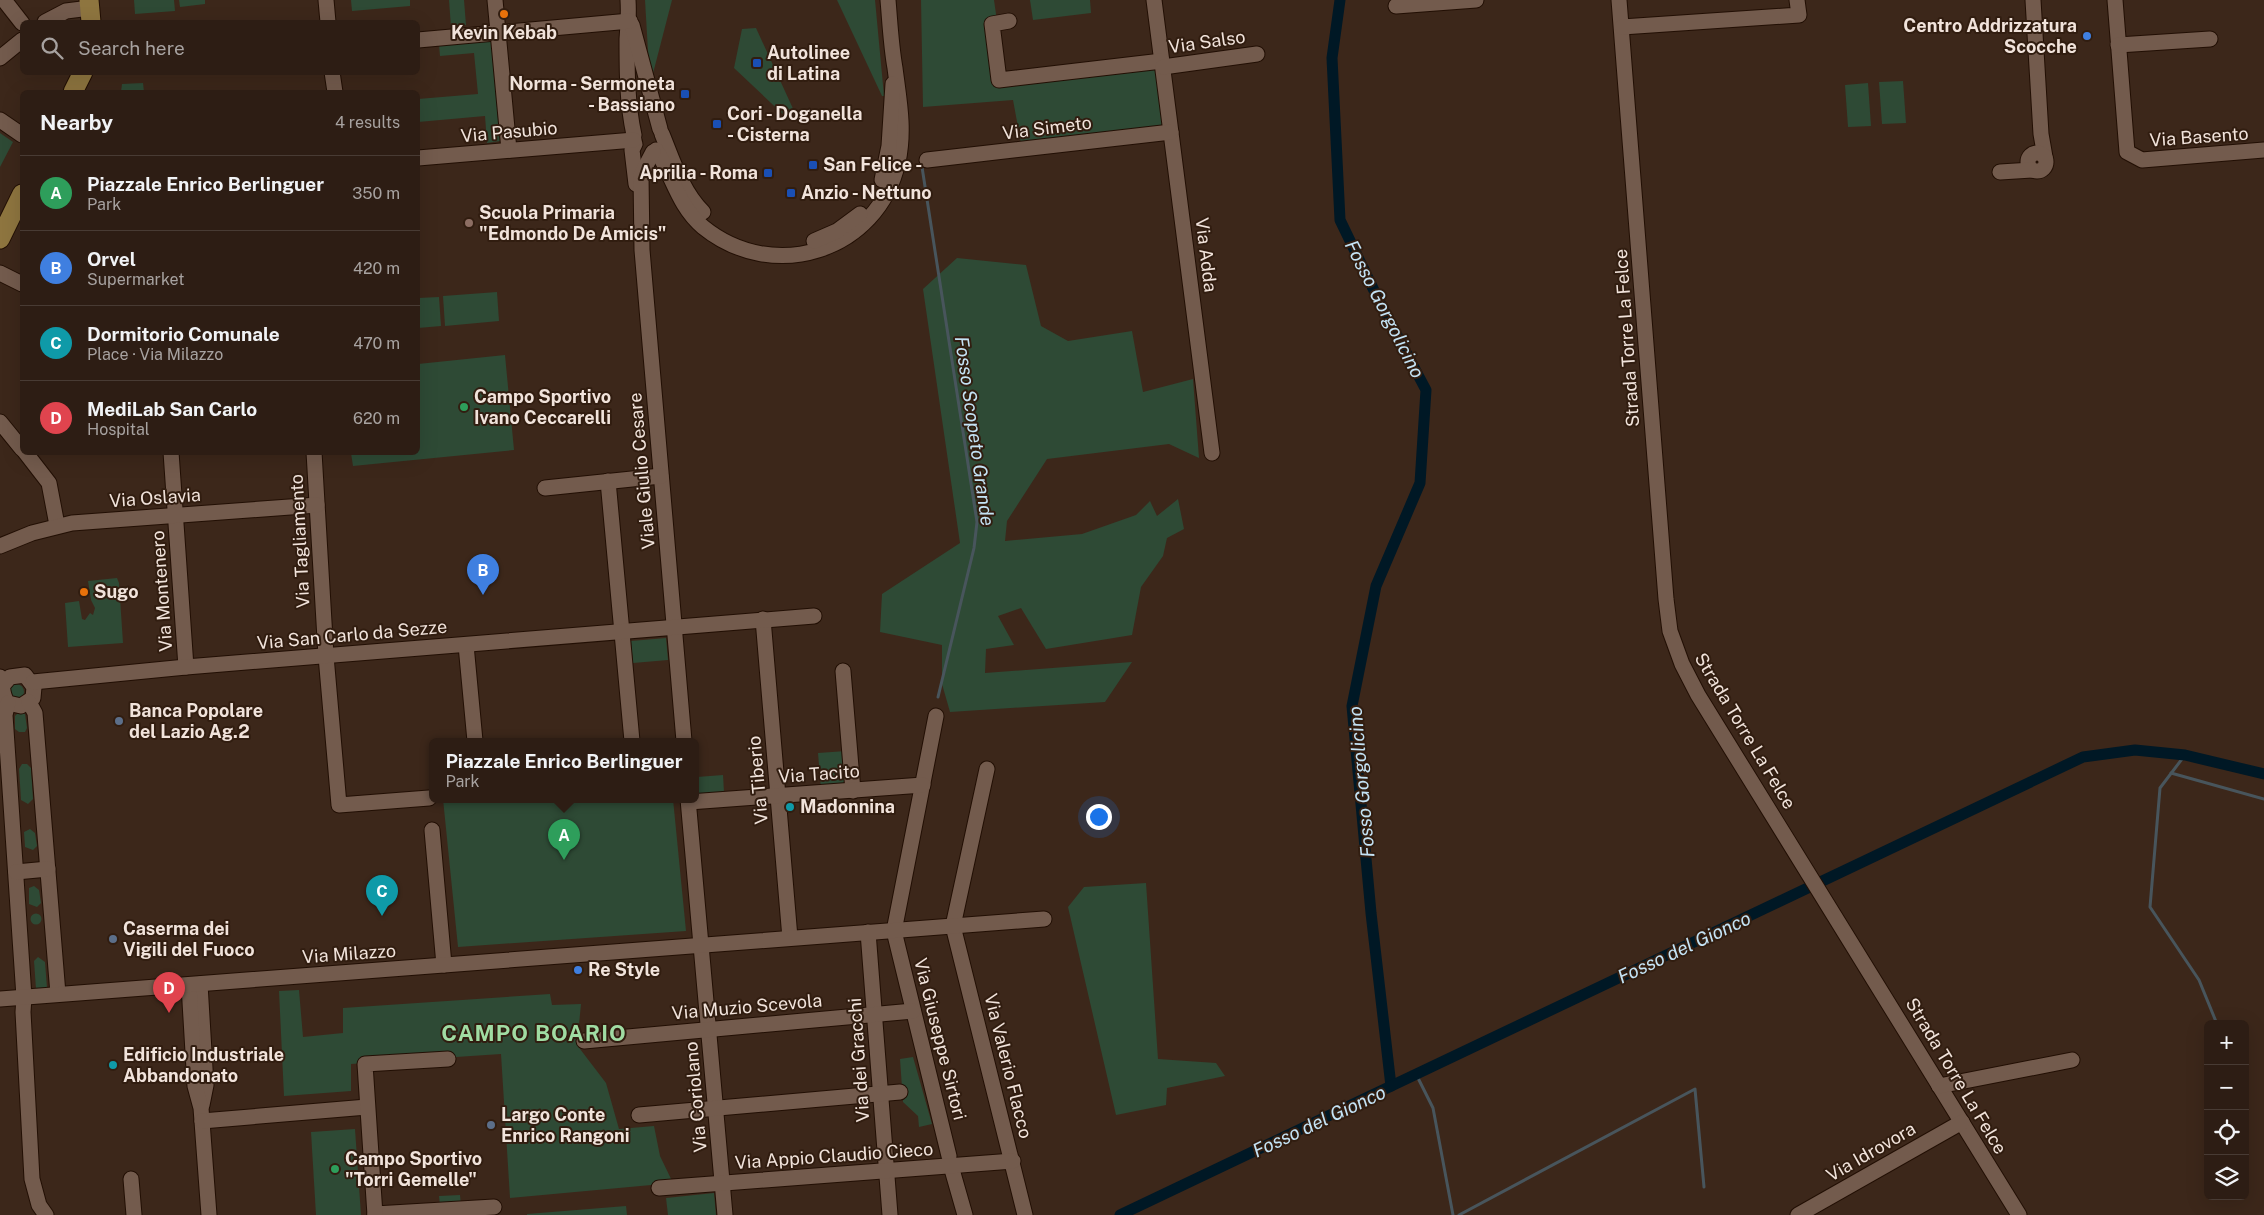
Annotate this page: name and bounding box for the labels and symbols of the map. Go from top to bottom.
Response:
marker: Kevin Kebab [498,8,510,20]
place label: Centro Addrizzatura Scocche [1903,15,2077,57]
place label: Kevin Kebab [451,22,557,43]
street label: Via Salso [1167,26,1247,57]
marker: Centro Addrizzatura Scocche [2081,30,2093,42]
place label: Autolinee di Latina [767,42,850,84]
marker: Autolinee di Latina [751,57,763,69]
place label: Norma - Sermoneta - Bassiano [509,73,675,115]
marker: Norma - Sermoneta - Bassiano [679,88,691,100]
place label: Cori - Doganella - Cisterna [727,103,863,145]
street label: Via Simeto [1001,112,1093,143]
street label: Via Pasubio [460,117,558,146]
marker: Cori - Doganella - Cisterna [711,118,723,130]
street label: Via Basento [2149,123,2249,150]
place label: San Felice - [823,154,922,175]
marker: San Felice - [807,159,819,171]
place label: Aprilia - Roma [639,162,758,183]
marker: Aprilia - Roma [762,167,774,179]
place label: Anzio - Nettuno [801,182,932,203]
marker: Anzio - Nettuno [785,187,797,199]
place label: Scuola Primaria "Edmondo De Amicis" [479,202,666,244]
marker: Scuola Primaria "Edmondo De Amicis" [463,217,475,229]
street label: Via Adda [1192,217,1221,293]
water label: Fosso Gorgolicino [1341,236,1429,382]
street label: Strada Torre La Felce [1610,248,1643,428]
water label: Fosso Scopeto Grande [951,335,999,527]
place label: Campo Sportivo Ivano Ceccarelli [474,386,611,428]
street label: Viale Giulio Cesare [624,392,659,550]
marker: Campo Sportivo Ivano Ceccarelli [458,401,470,413]
street label: Via Tagliamento [286,473,313,609]
street label: Via Oslavia [109,484,201,511]
street label: Via Montenero [147,530,176,652]
pin: B [467,554,499,595]
place label: Sugo [94,581,139,602]
marker: Sugo [78,586,90,598]
street label: Via San Carlo da Sezze [256,616,448,653]
street label: Strada Torre La Felce [1690,649,1800,813]
place label: Banca Popolare del Lazio Ag.2 [129,700,263,742]
water label: Fosso Gorgolicino [1343,705,1379,859]
marker: Banca Popolare del Lazio Ag.2 [113,715,125,727]
street label: Via Tiberio [743,735,772,825]
street label: Via Tacito [778,760,860,787]
place label: Madonnina [800,796,895,817]
marker: Madonnina [784,801,796,813]
your location [1086,804,1112,830]
pin: A [548,819,580,860]
pin: C [366,875,398,916]
water label: Fosso del Gionco [1614,906,1754,988]
place label: Caserma dei Vigili del Fuoco [123,918,255,960]
marker: Caserma dei Vigili del Fuoco [107,933,119,945]
street label: Via Milazzo [301,940,397,967]
street label: Via Giuseppe Sirtori [910,956,971,1122]
place label: Re Style [588,959,660,980]
marker: Re Style [572,964,584,976]
pin: D [153,972,185,1013]
street label: Via Muzio Scevola [671,989,823,1024]
street label: Via Valerio Flacco [980,991,1037,1140]
street label: Strada Torre La Felce [1901,994,2011,1158]
street label: Via dei Gracchi [844,997,873,1123]
district label: CAMPO BOARIO [441,1020,627,1046]
street label: Via Coriolano [680,1041,711,1153]
place label: Edificio Industriale Abbandonato [123,1044,284,1086]
marker: Edificio Industriale Abbandonato [107,1059,119,1071]
water label: Fosso del Gionco [1249,1080,1389,1162]
place label: Largo Conte Enrico Rangoni [501,1104,630,1146]
street label: Via Idrovora [1822,1118,1919,1186]
marker: Largo Conte Enrico Rangoni [485,1119,497,1131]
street label: Via Appio Claudio Cieco [734,1138,934,1173]
place label: Campo Sportivo "Torri Gemelle" [345,1148,482,1190]
marker: Campo Sportivo "Torri Gemelle" [329,1163,341,1175]

